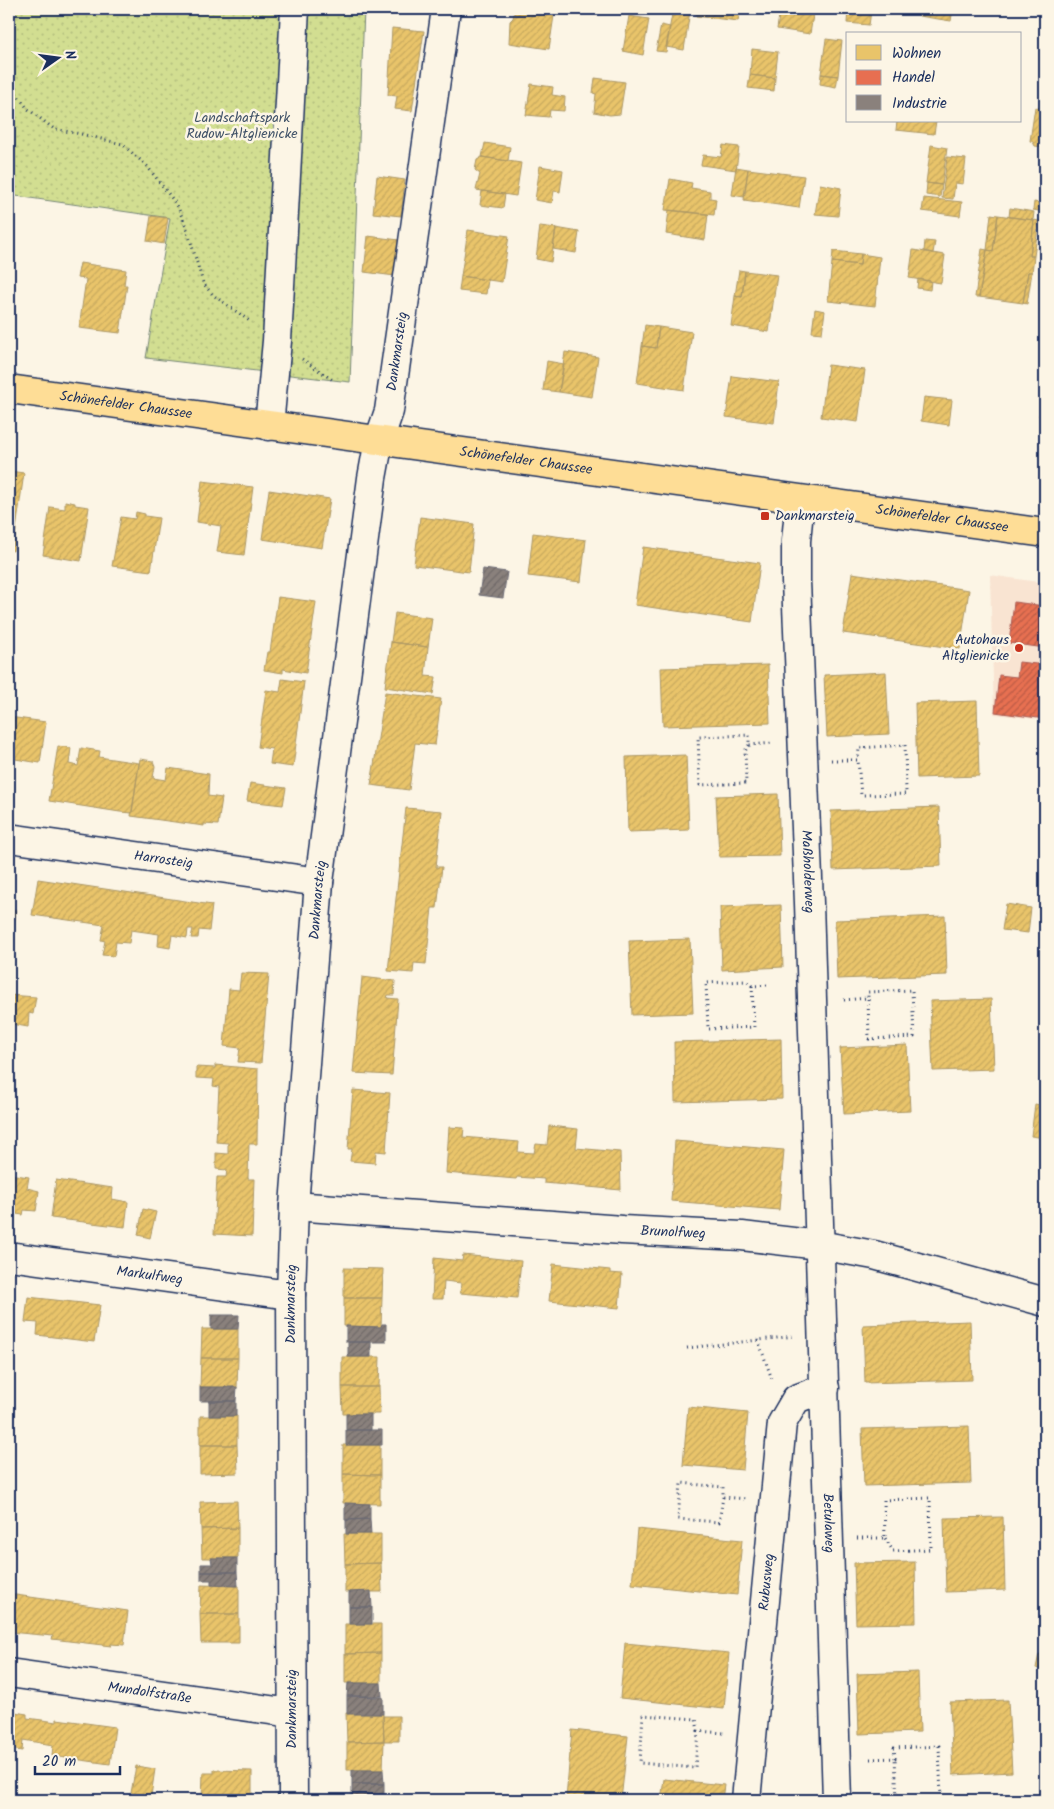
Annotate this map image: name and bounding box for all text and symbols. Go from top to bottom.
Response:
north arrow [32,32,82,82]
legend [846,32,1022,122]
text: Wohnen [892,42,941,66]
text: N [58,48,81,62]
text: Handel [892,66,935,90]
text: Industrie [892,92,947,116]
park label: Landschaftspark Rudow-Altglienicke [186,107,298,145]
street label: Dankmarsteig [381,310,414,392]
street label: Schönefelder Chaussee [58,385,194,425]
street label: Schönefelder Chaussee [458,441,594,481]
street label: Schönefelder Chaussee [874,499,1010,539]
place label: Dankmarsteig [775,505,855,527]
marker: Dankmarsteig [759,510,771,522]
place label: Autohaus Altglienicke [942,629,1010,667]
marker: Autohaus Altglienicke [1013,642,1025,654]
street label: Maßholderweg [795,829,820,914]
street label: Harrosteig [133,845,194,875]
street label: Dankmarsteig [304,859,333,941]
street label: Brunolfweg [640,1220,706,1245]
street label: Markulfweg [115,1260,184,1291]
street label: Dankmarsteig [280,1264,303,1344]
street label: Betulaweg [816,1493,840,1553]
street label: Rubusweg [753,1552,780,1612]
street label: Dankmarsteig [281,1669,303,1749]
street label: Mundolfstraße [106,1676,194,1710]
scale bar [35,1744,120,1776]
text: 20 m [42,1750,76,1774]

